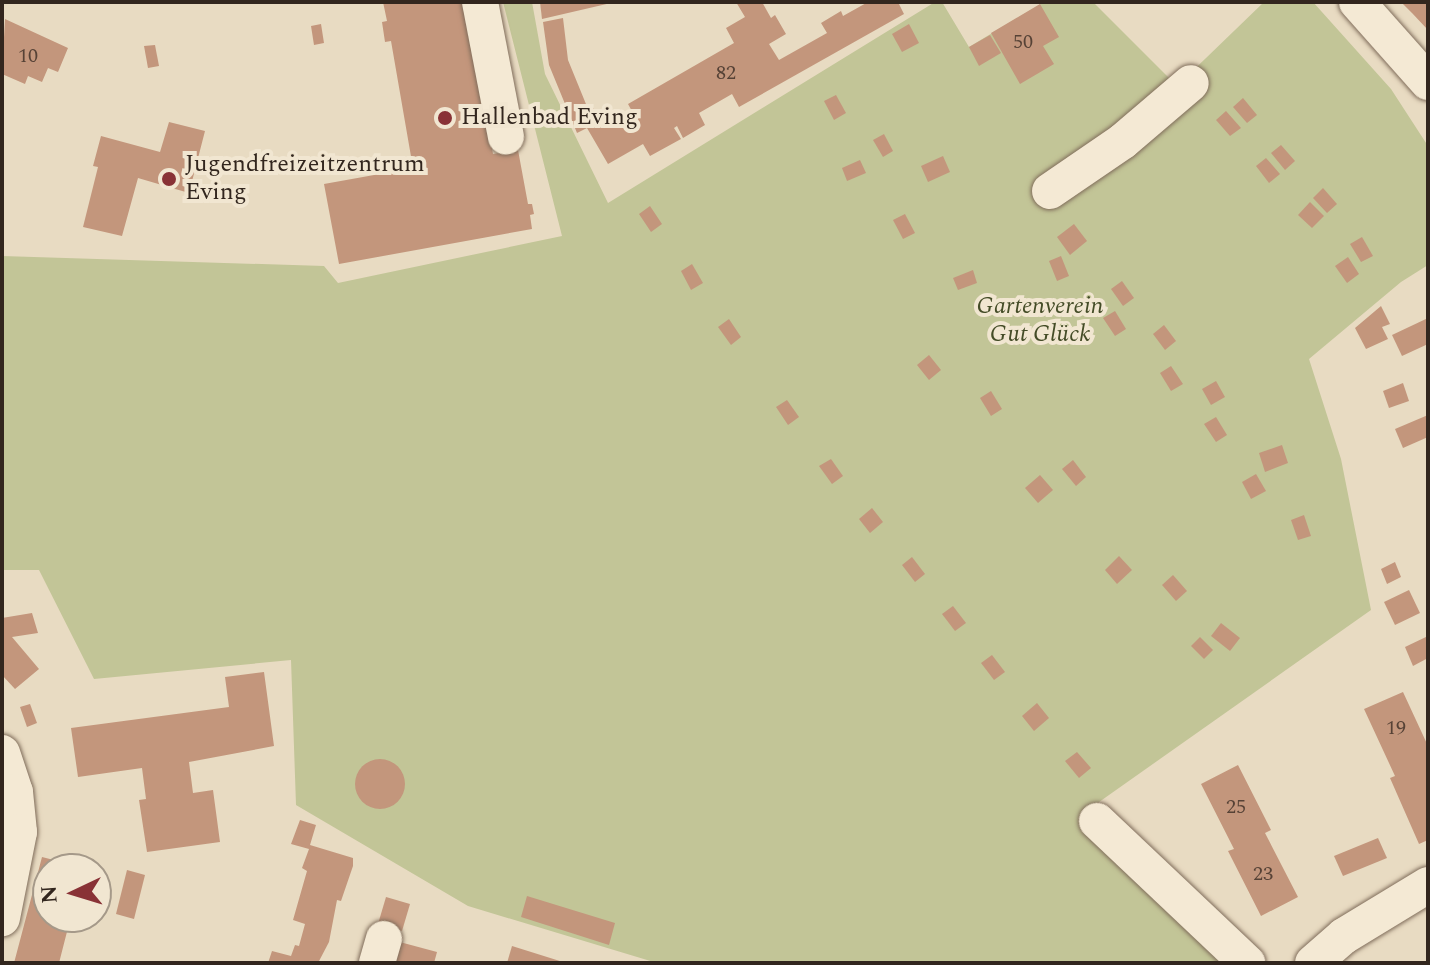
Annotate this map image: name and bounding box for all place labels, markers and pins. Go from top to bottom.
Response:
place label: Hallenbad Eving [461,104,638,132]
marker: Hallenbad Eving [436,109,454,127]
place label: Jugendfreizeitzentrum Eving [185,151,425,207]
marker: Jugendfreizeitzentrum Eving [160,170,178,188]

